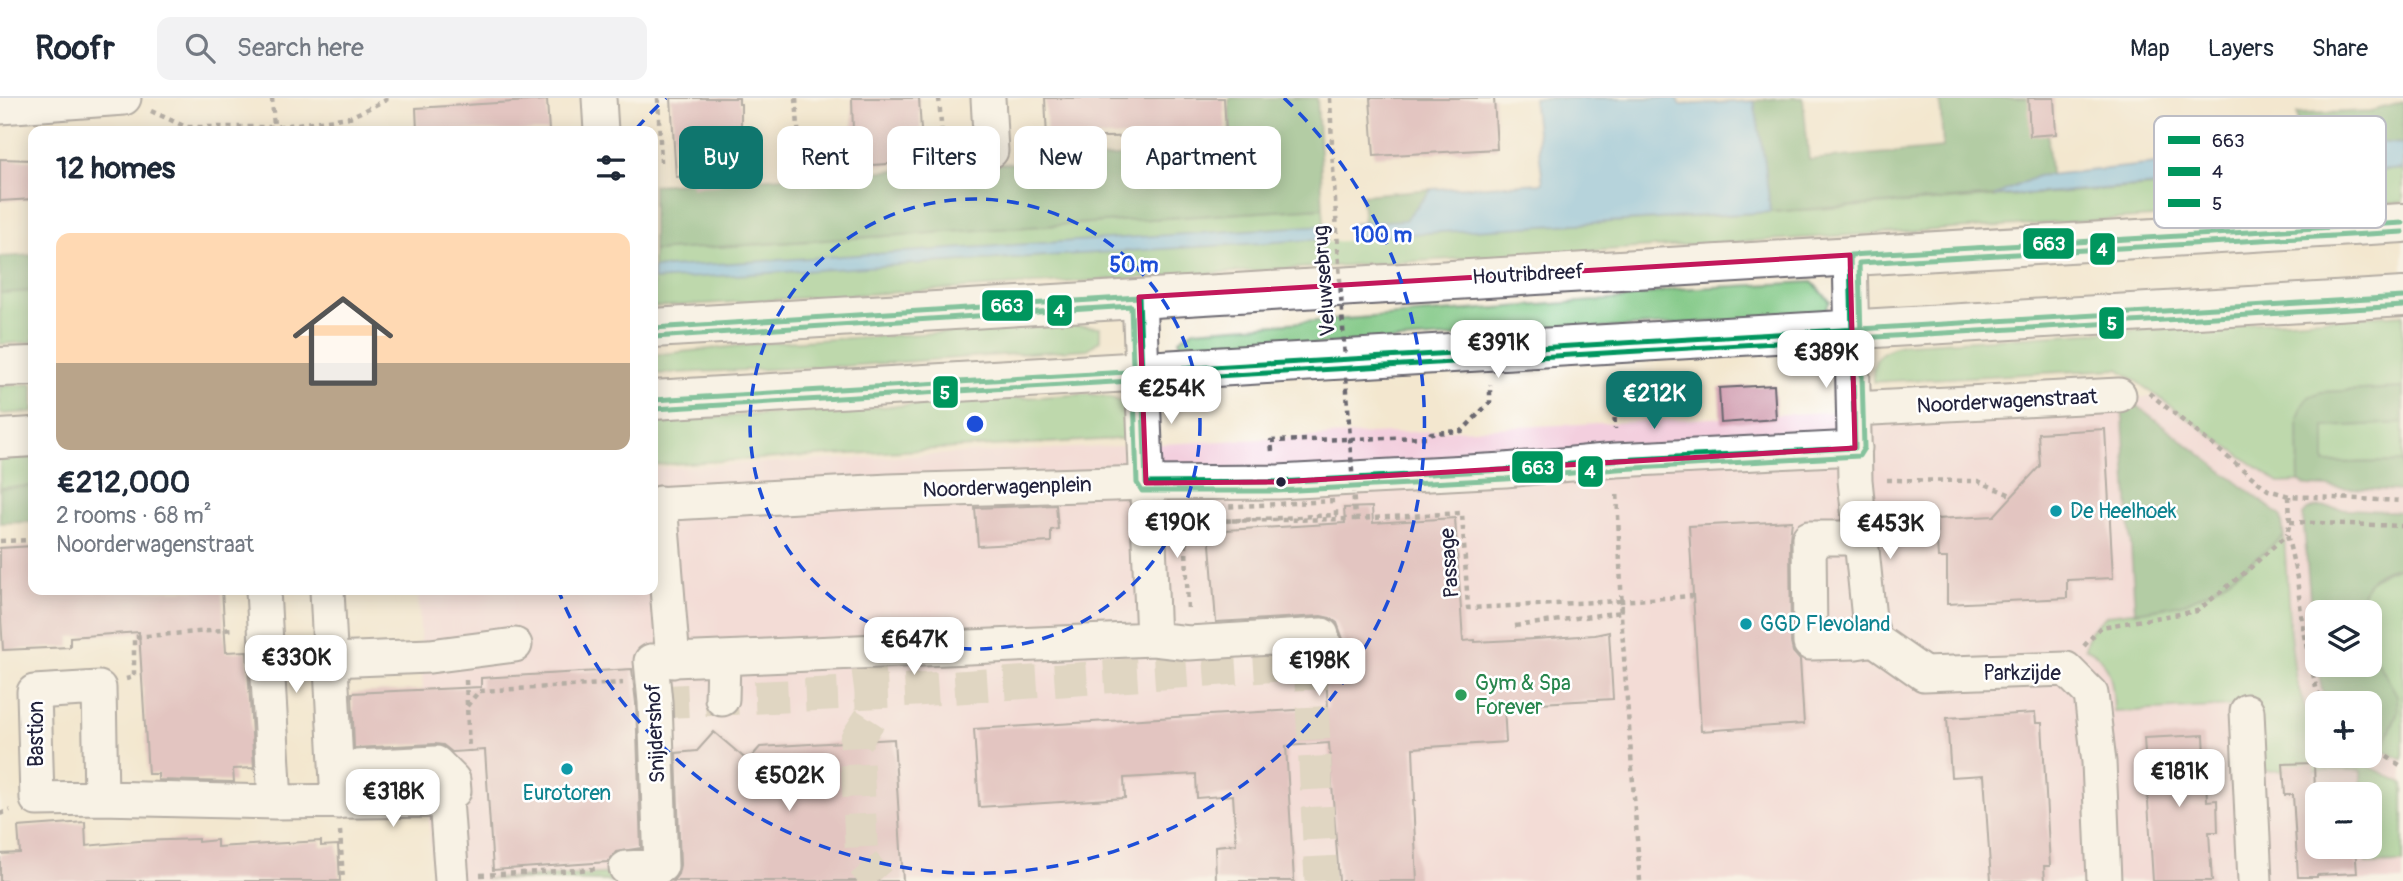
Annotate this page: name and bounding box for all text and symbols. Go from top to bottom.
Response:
search box [157,17,647,80]
text: Roofr [35,28,115,69]
icon: search [181,29,219,67]
text: Search here [237,32,364,64]
text: Map [2130,34,2170,63]
text: Layers [2208,34,2274,63]
text: Share [2312,34,2368,63]
legend [2154,116,2386,228]
chip: Buy [679,126,763,189]
chip: Rent [777,126,873,189]
chip: Filters [887,126,1000,189]
chip: New [1014,126,1107,189]
chip: Apartment [1121,126,1281,189]
text: 663 [2212,129,2245,153]
icon: filters [592,149,630,187]
text: 12 homes [56,150,175,187]
text: 4 [2212,160,2223,184]
text: 5 [2212,192,2222,216]
text: 100 m [1352,222,1412,249]
street label: Veluwsebrug [1307,224,1342,337]
line badge: 663 [2022,227,2075,260]
text: 663 [2033,232,2065,256]
line badge: 4 [2089,232,2116,266]
text: 4 [2096,238,2108,262]
text: 50 m [1110,252,1159,279]
street label: Houtribdreef [1472,258,1585,291]
icon: home [280,278,406,404]
line badge: 663 [981,289,1034,322]
text: 663 [991,294,1023,318]
line badge: 4 [1046,294,1073,327]
text: 4 [1053,299,1065,323]
line badge: 5 [2098,306,2125,340]
text: 5 [2107,312,2117,336]
pin: €391K [1449,320,1547,380]
text: €391K [1467,328,1529,357]
pin: €389K [1777,330,1875,390]
text: €389K [1793,338,1859,367]
pin: €254K [1122,366,1220,426]
pin: €212K [1605,372,1703,431]
text: €254K [1137,374,1205,403]
line badge: 5 [932,375,959,409]
text: €212K [1622,379,1686,408]
text: 5 [940,381,950,405]
street label: Noorderwagenstraat [1916,383,2099,420]
centre of rings [963,412,987,436]
line badge: 663 [1511,450,1564,484]
line badge: 4 [1577,455,1604,488]
text: 663 [1522,456,1554,480]
text: 4 [1584,460,1596,484]
text: €212,000 [56,464,190,501]
street label: Noorderwagenplein [922,471,1092,504]
unlabelled marker [1274,475,1288,489]
place label: De Heelhoek [2070,498,2177,525]
pin: €190K [1128,500,1226,560]
text: 2 rooms · 68 m² [56,501,212,530]
pin: €453K [1841,502,1939,561]
marker: De Heelhoek [2048,503,2064,519]
text: €190K [1144,508,1210,537]
text: €453K [1856,509,1924,538]
street label: Passage [1434,526,1465,599]
text: Noorderwagenstraat [56,530,254,559]
map controls [2305,600,2382,859]
button: layers [2305,600,2382,677]
place label: GGD Flevoland [1760,611,1891,638]
marker: GGD Flevoland [1738,616,1754,632]
pin: €647K [865,618,963,677]
text: €647K [880,625,948,654]
pin: €330K [247,636,345,695]
pin: €198K [1270,638,1368,698]
text: €330K [261,643,331,672]
text: €198K [1288,646,1350,675]
street label: Parkzijde [1983,660,2061,687]
place label: Gym & Spa Forever [1475,670,1571,721]
street label: Snijdershof [639,682,672,784]
marker: Gym & Spa Forever [1453,687,1469,703]
button: + [2305,691,2382,768]
street label: Bastion [23,701,50,767]
pin: €181K [2130,750,2228,809]
pin: €502K [740,754,838,813]
text: €181K [2150,757,2208,786]
marker: Eurotoren [559,761,575,777]
text: €502K [754,761,824,790]
pin: €318K [344,770,442,829]
text: €318K [362,777,424,806]
place label: Eurotoren [523,780,611,807]
button: − [2305,782,2382,859]

